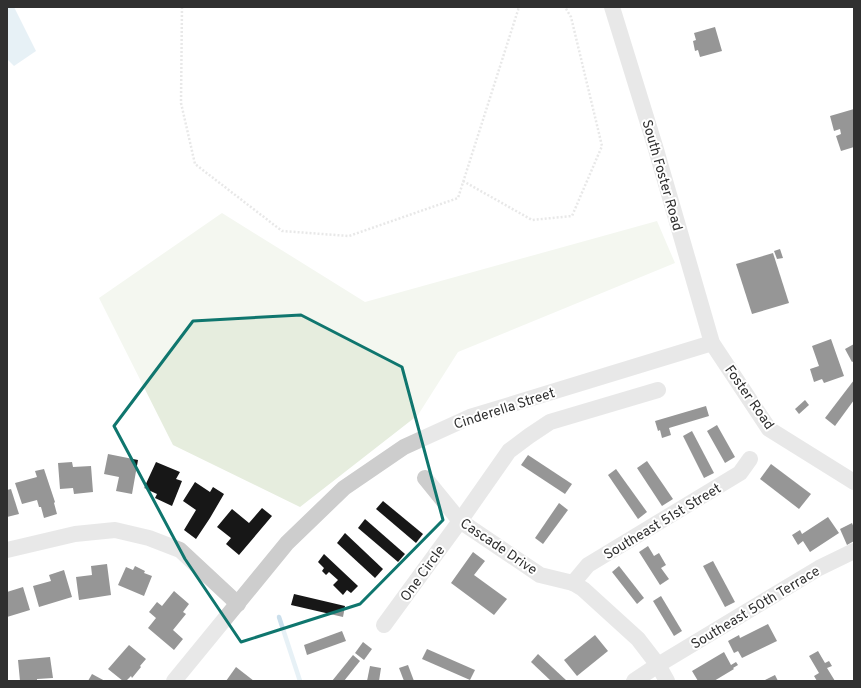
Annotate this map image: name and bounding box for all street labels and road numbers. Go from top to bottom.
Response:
street label: South Foster Road [638,118,686,233]
street label: Foster Road [720,362,777,433]
street label: Cinderella Street [452,385,557,434]
street label: Southeast 51st Street [601,481,725,564]
street label: Cascade Drive [456,515,540,579]
street label: One Circle [397,543,449,605]
street label: Southeast 50th Terrace [688,563,823,654]

